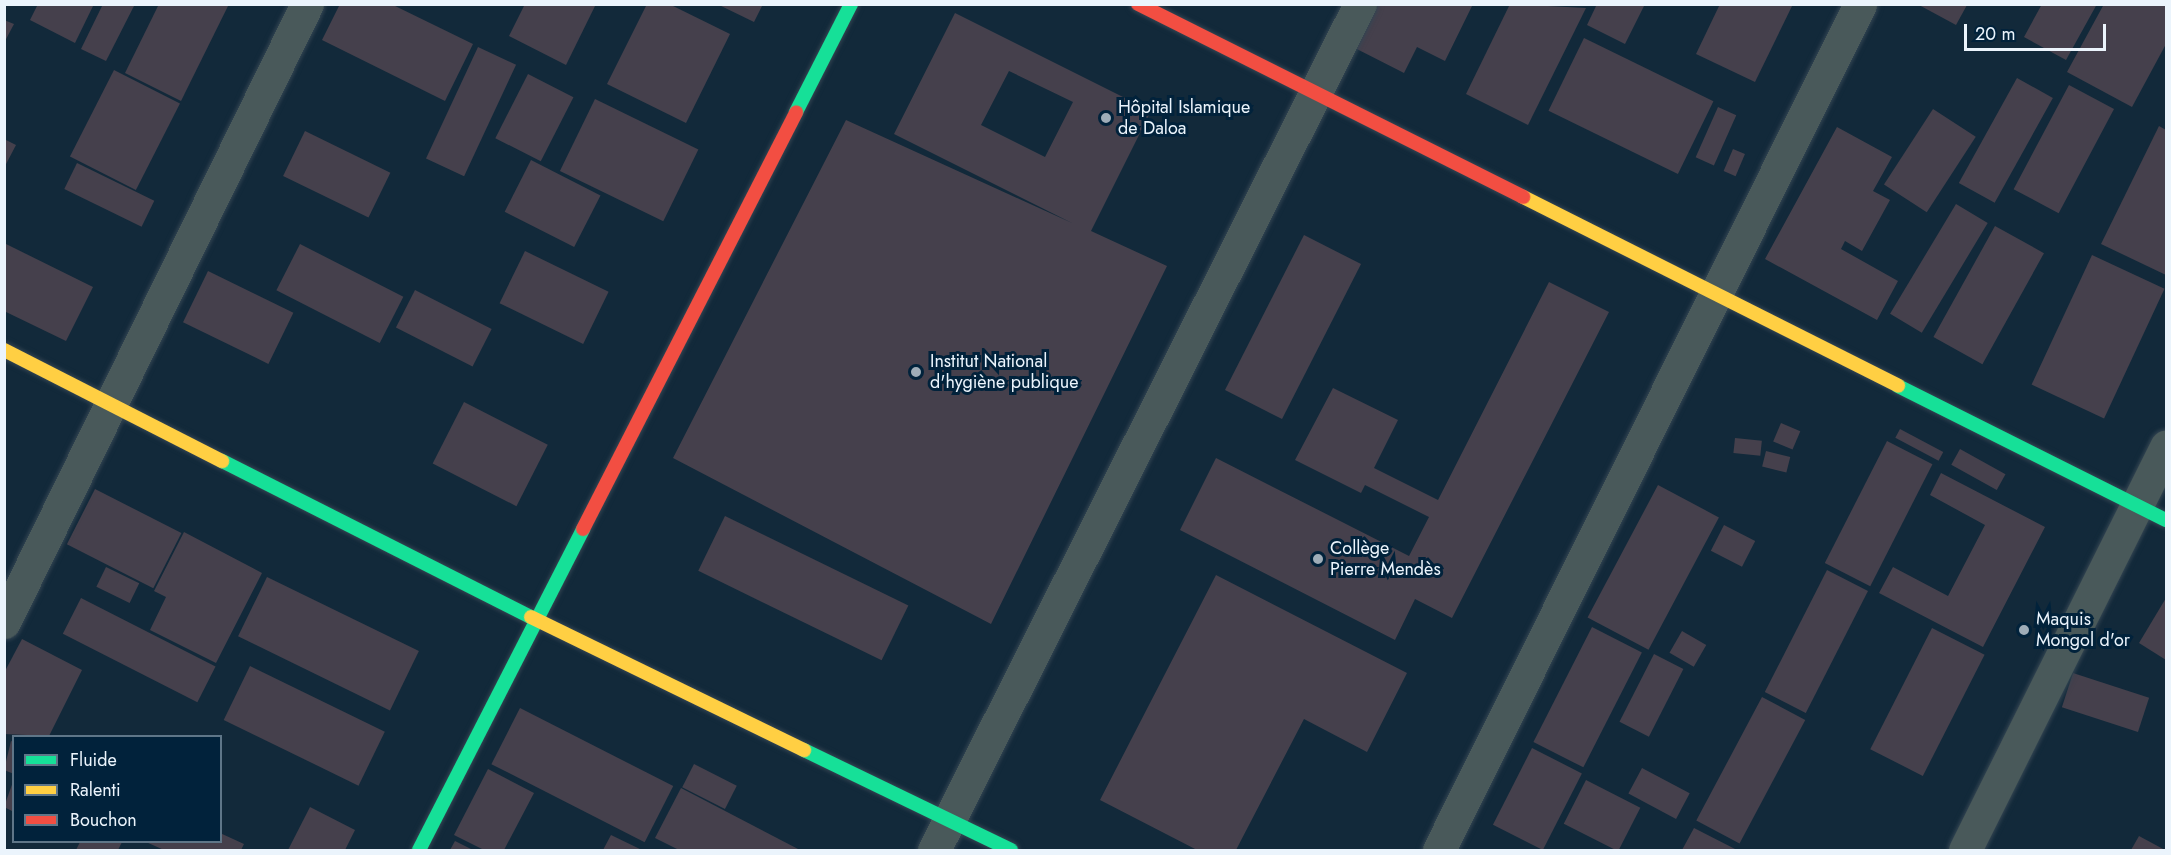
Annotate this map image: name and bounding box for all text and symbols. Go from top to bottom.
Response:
scale bar [1967,12,2110,50]
text: 20 m [1975,21,2015,47]
place label: Hôpital Islamique de Daloa [1118,97,1250,140]
marker: Hôpital Islamique de Daloa [1099,111,1113,125]
place label: Institut National d'hygiène publique [930,351,1078,394]
marker: Institut National d'hygiène publique [907,363,925,381]
place label: Collège Pierre Mendès [1330,538,1441,580]
marker: Collège Pierre Mendès [1311,552,1325,566]
place label: Maquis Mongol d'or [2036,609,2130,652]
marker: Maquis Mongol d'or [2017,623,2031,637]
legend [12,735,222,843]
text: Fluide [70,747,117,773]
text: Ralenti [70,777,121,803]
text: Bouchon [70,807,137,833]

